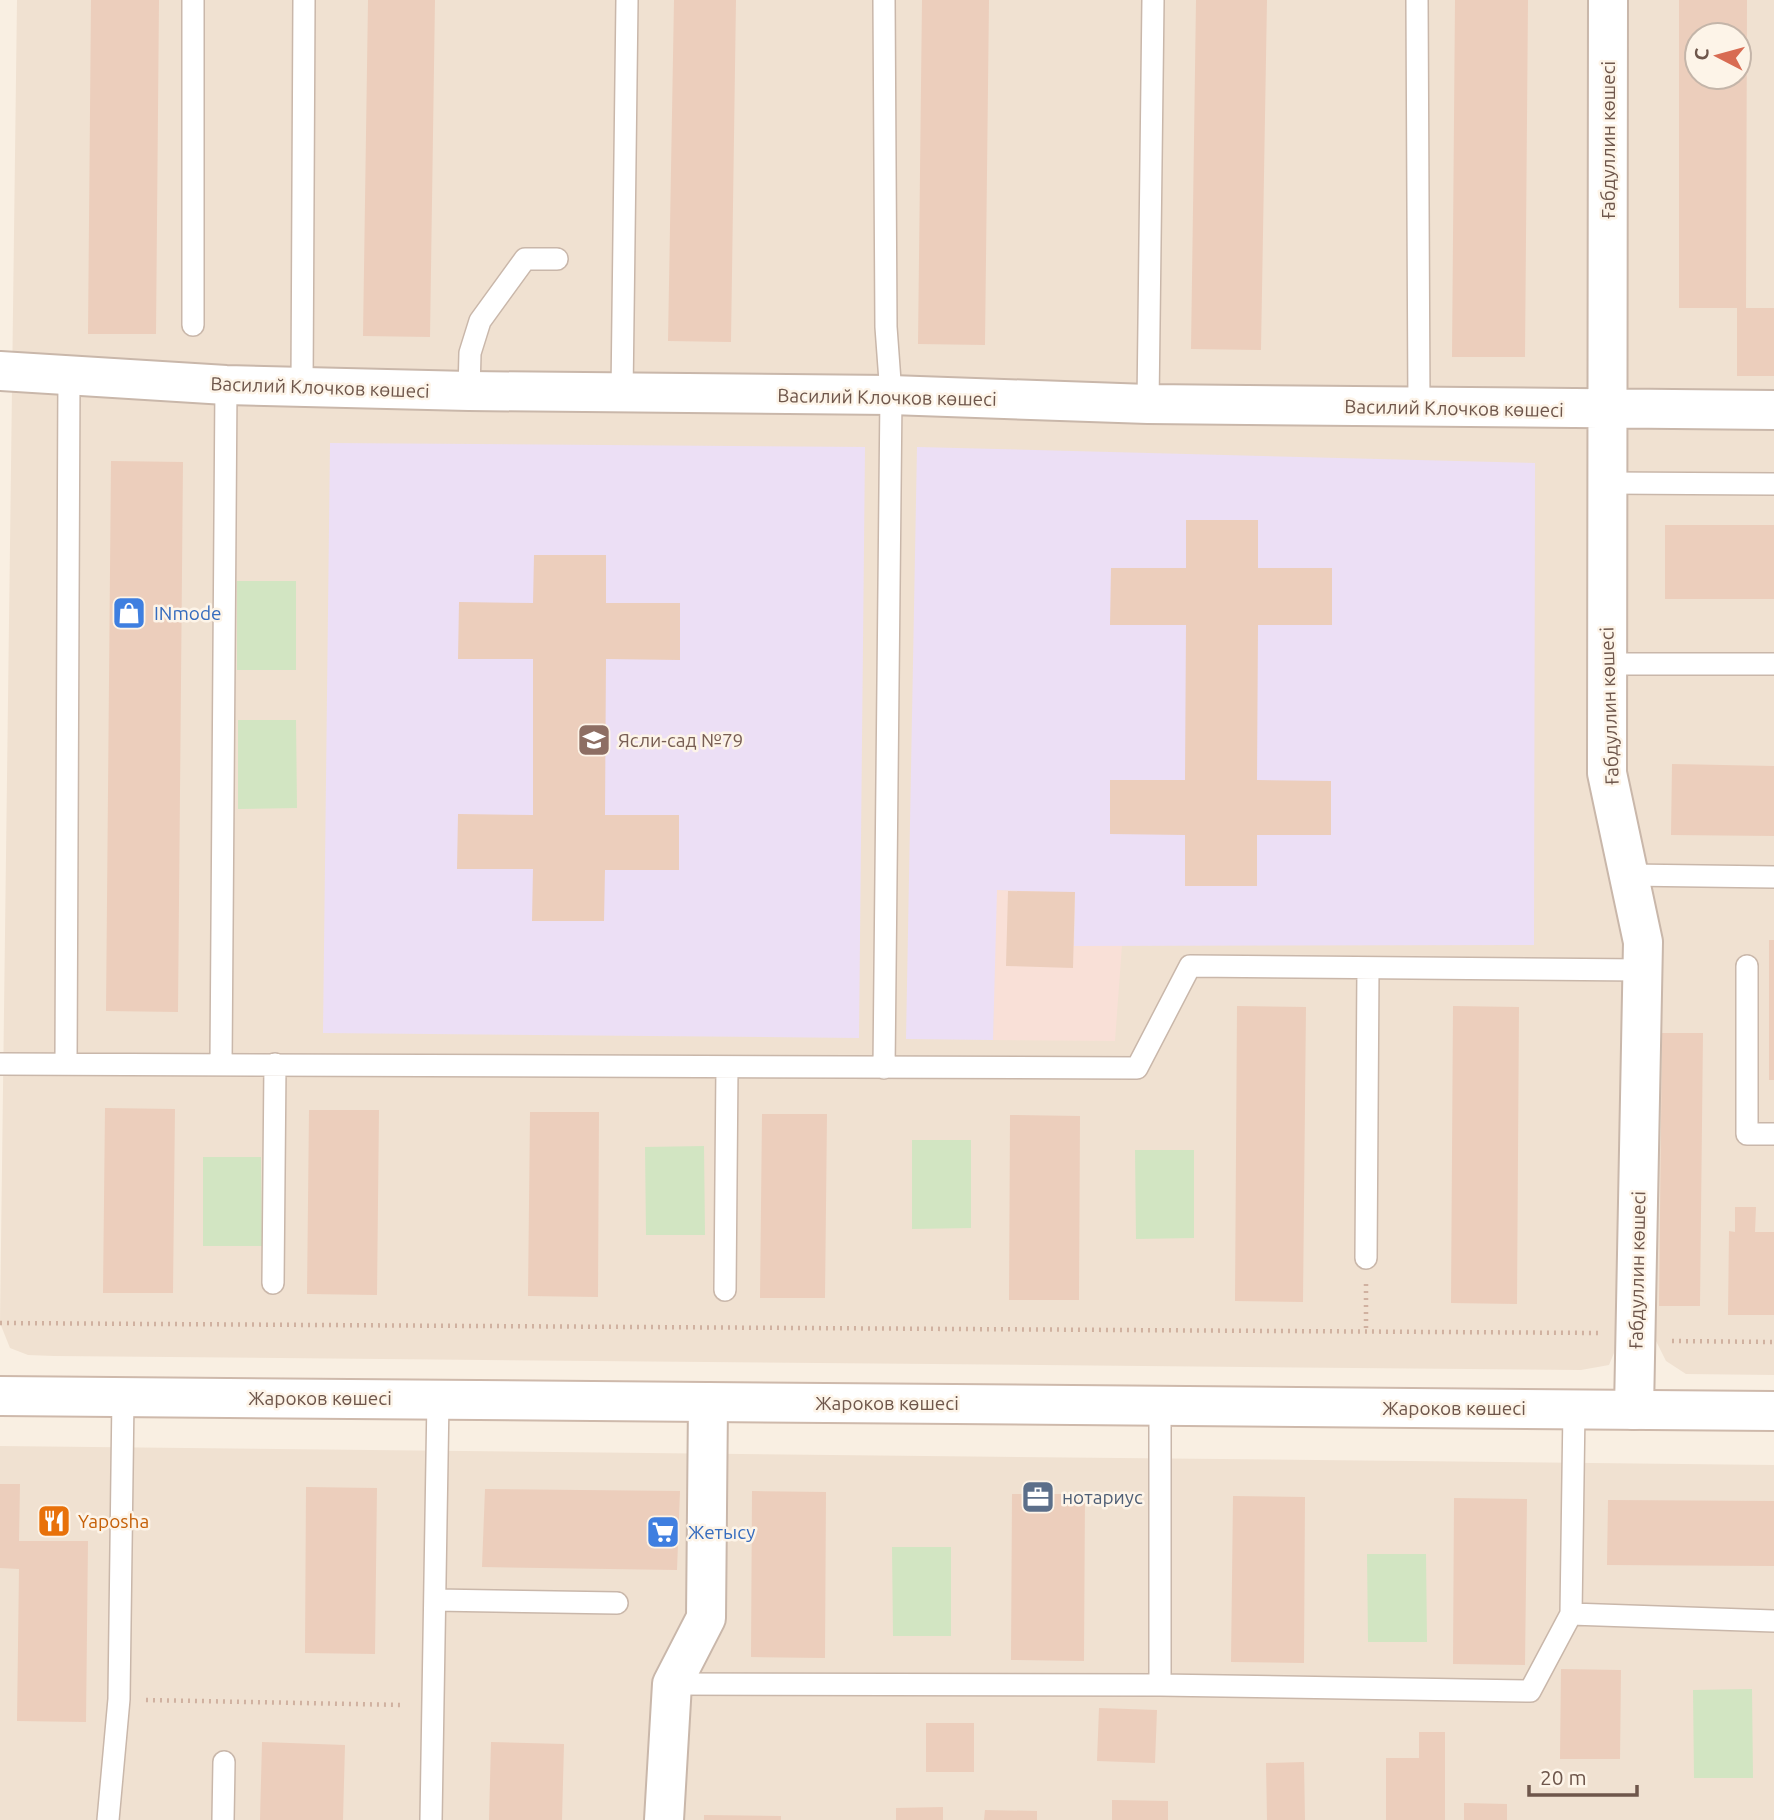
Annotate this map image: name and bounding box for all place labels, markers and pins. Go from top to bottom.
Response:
shop icon: INmode [110,594,148,632]
place label: INmode [154,602,222,624]
school or university icon: Ясли-сад №79 [575,721,613,759]
place label: Ясли-сад №79 [618,729,743,751]
office icon: нотариус [1019,1478,1057,1516]
place label: нотариус [1062,1486,1143,1508]
restaurant icon: Yaposha [35,1502,73,1540]
place label: Yaposha [78,1510,149,1532]
supermarket icon: Жетысу [644,1513,682,1551]
place label: Жетысу [688,1521,755,1543]

